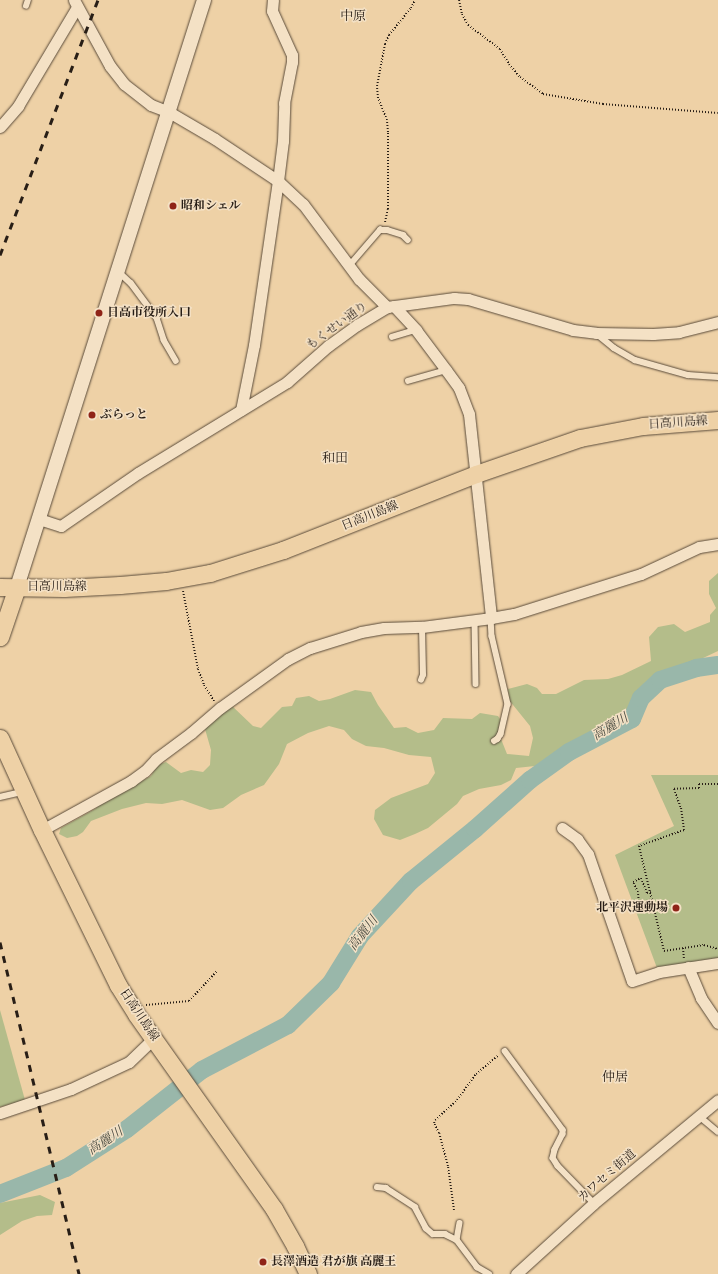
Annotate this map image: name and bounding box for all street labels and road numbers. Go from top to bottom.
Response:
street label: もくせい通り [304,299,370,353]
street label: 日高川島線 [648,414,708,432]
street label: 日高川島線 [339,498,401,534]
street label: 日高川島線 [27,580,87,594]
street label: 日高川島線 [116,986,162,1044]
street label: カワセミ街道 [575,1147,639,1205]

